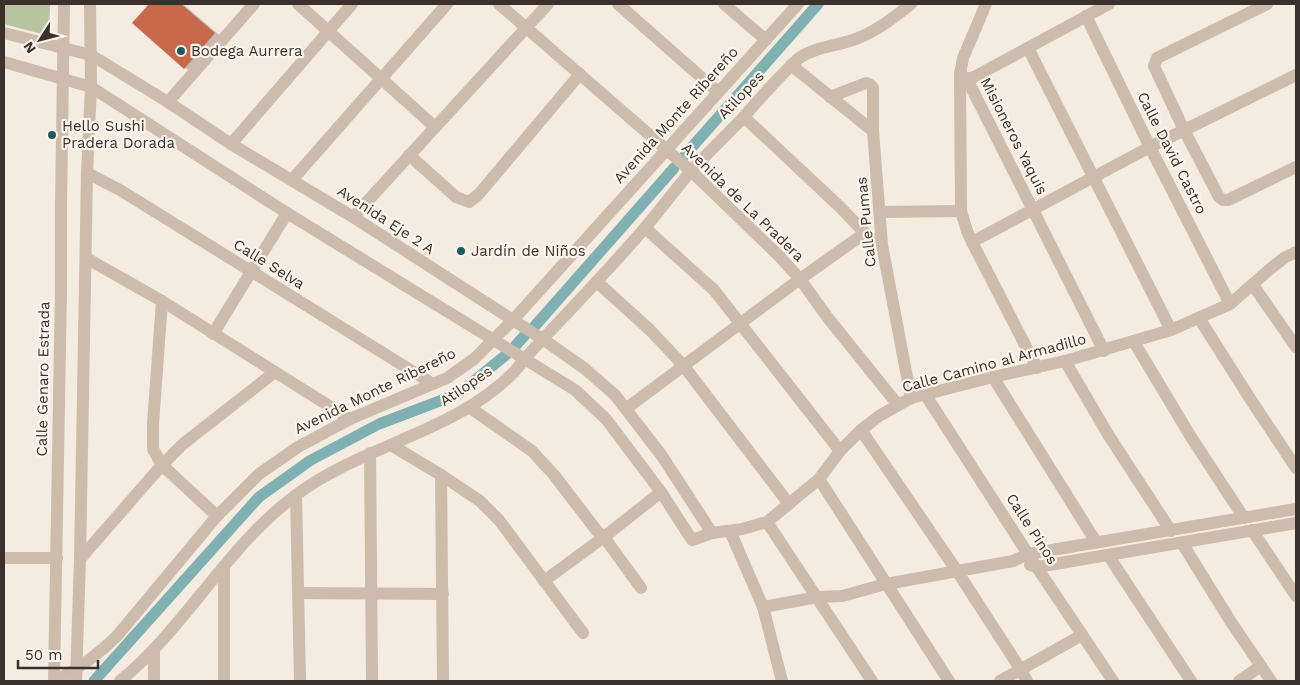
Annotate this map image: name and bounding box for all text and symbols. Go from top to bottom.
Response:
north arrow [15,15,65,65]
text: N [20,39,39,57]
place label: Bodega Aurrera [191,42,303,60]
street label: Avenida Monte Ribereño [610,43,742,187]
marker: Bodega Aurrera [175,45,187,57]
street label: Atilopes [714,67,768,123]
street label: Misioneros Yaquis [977,74,1051,198]
street label: Calle David Castro [1133,89,1211,217]
place label: Hello Sushi Pradera Dorada [62,117,175,152]
marker: Hello Sushi Pradera Dorada [46,129,58,141]
street label: Avenida de La Pradera [678,139,808,266]
street label: Calle Pumas [852,176,880,268]
street label: Avenida Eje 2 A [334,182,438,258]
street label: Calle Selva [230,235,308,293]
place label: Jardín de Niños [471,242,586,260]
marker: Jardín de Niños [455,245,467,257]
street label: Calle Genaro Estrada [33,301,53,457]
street label: Calle Camino al Armadillo [900,330,1088,396]
street label: Avenida Monte Ribereño [291,344,459,438]
street label: Atilopes [436,362,496,410]
street label: Calle Pinos [1002,490,1062,568]
scale bar [18,638,98,670]
text: 50 m [25,646,62,664]

